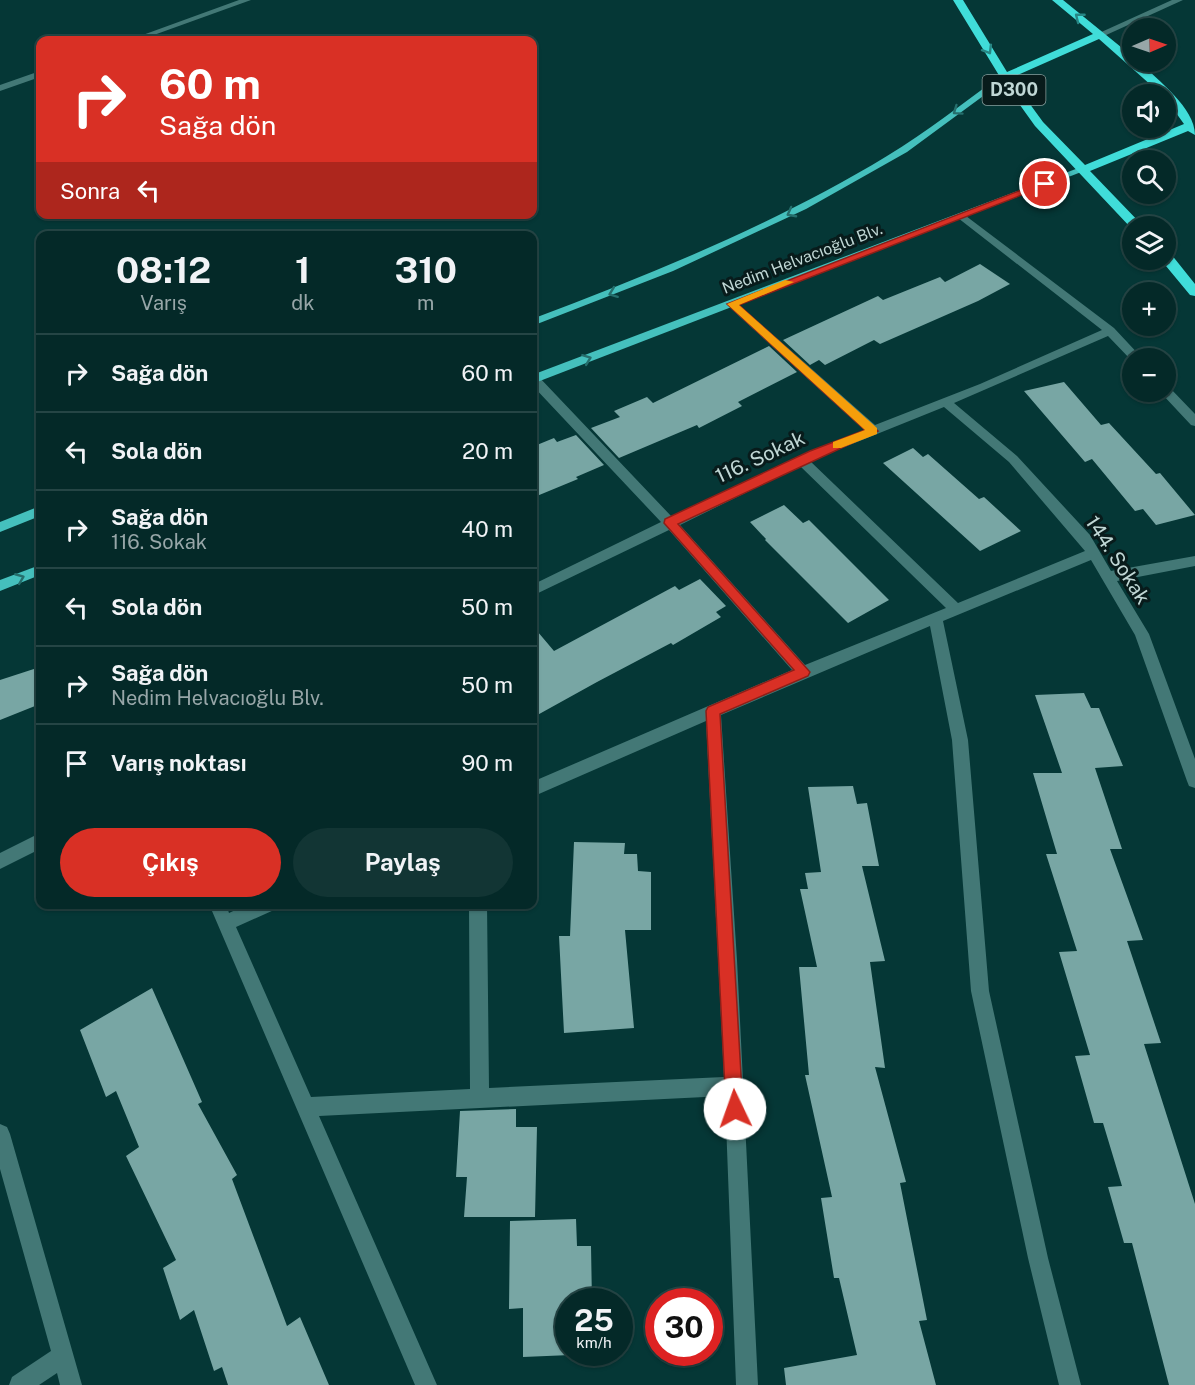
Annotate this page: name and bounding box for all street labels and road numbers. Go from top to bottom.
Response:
road number: D300 [982,75,1046,105]
street label: Nedim Helvacıoğlu Blv. [719,219,885,298]
street label: 116. Sokak [711,426,809,488]
street label: 144. Sokak [1081,511,1155,609]

